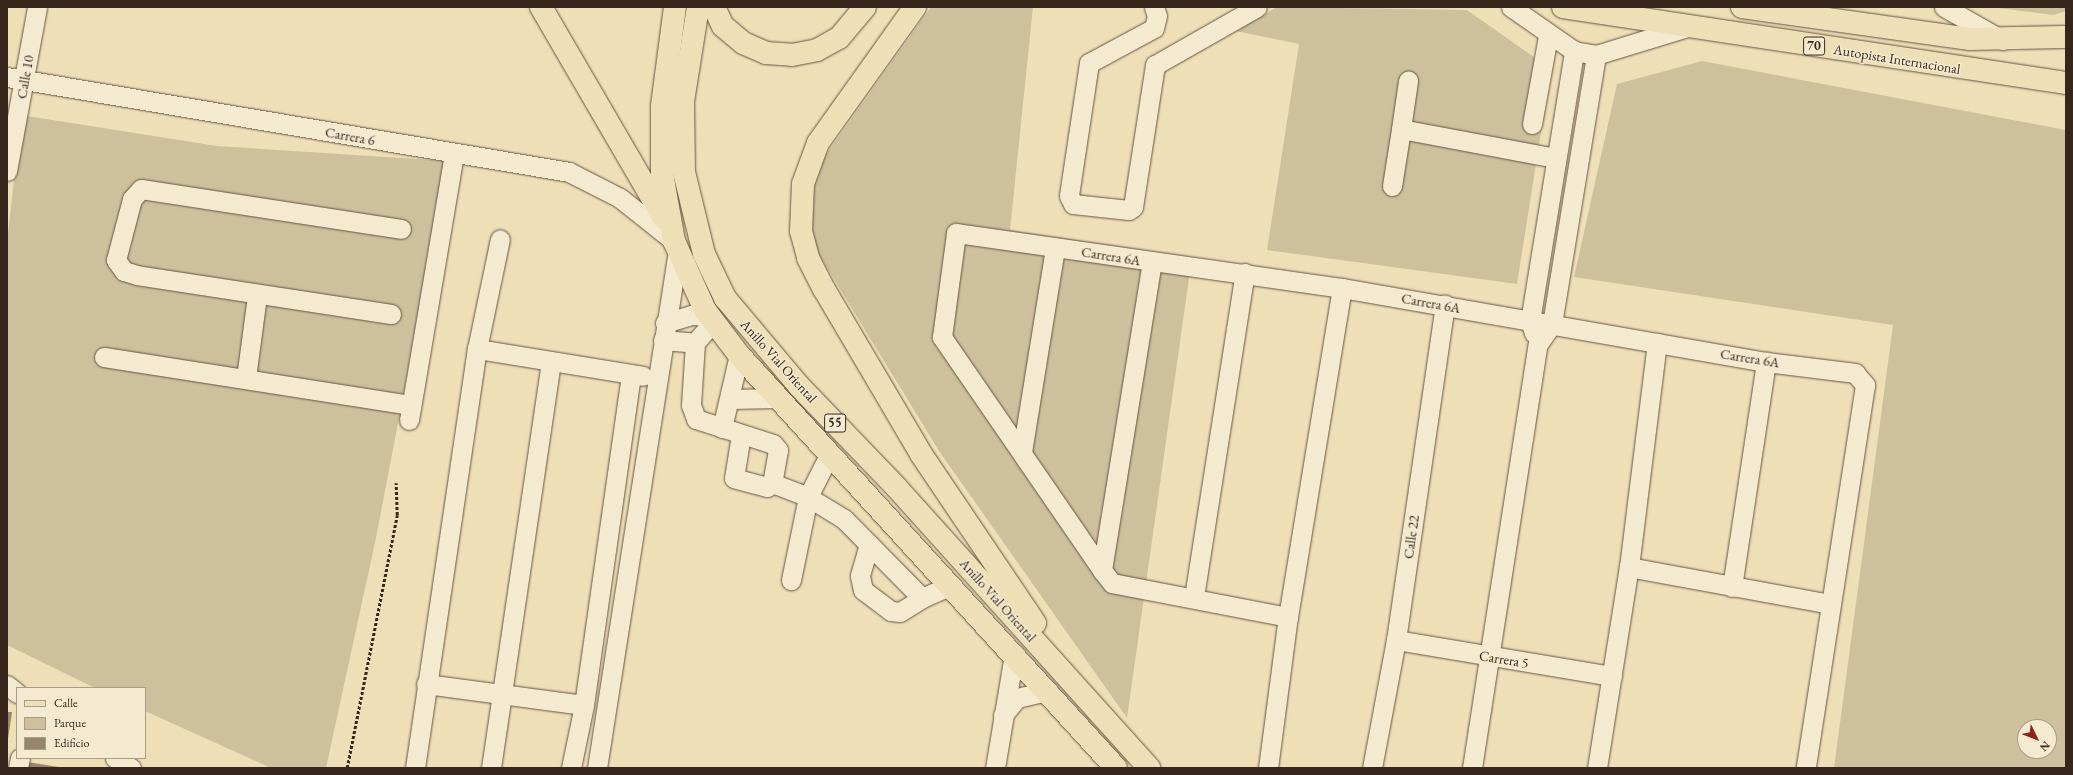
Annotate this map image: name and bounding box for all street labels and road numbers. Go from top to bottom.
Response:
road number: 70 [1803,35,1825,57]
street label: Autopista Internacional [1832,41,1962,77]
street label: Calle 10 [13,54,37,100]
street label: Carrera 6 [324,123,376,149]
street label: Carrera 6A [1080,243,1142,269]
street label: Carrera 6A [1400,290,1462,316]
street label: Anillo Vial Oriental [737,316,821,406]
street label: Carrera 6A [1719,345,1781,371]
road number: 55 [824,412,846,434]
street label: Calle 22 [1400,514,1422,560]
street label: Anillo Vial Oriental [956,555,1040,645]
street label: Carrera 5 [1478,647,1530,671]

